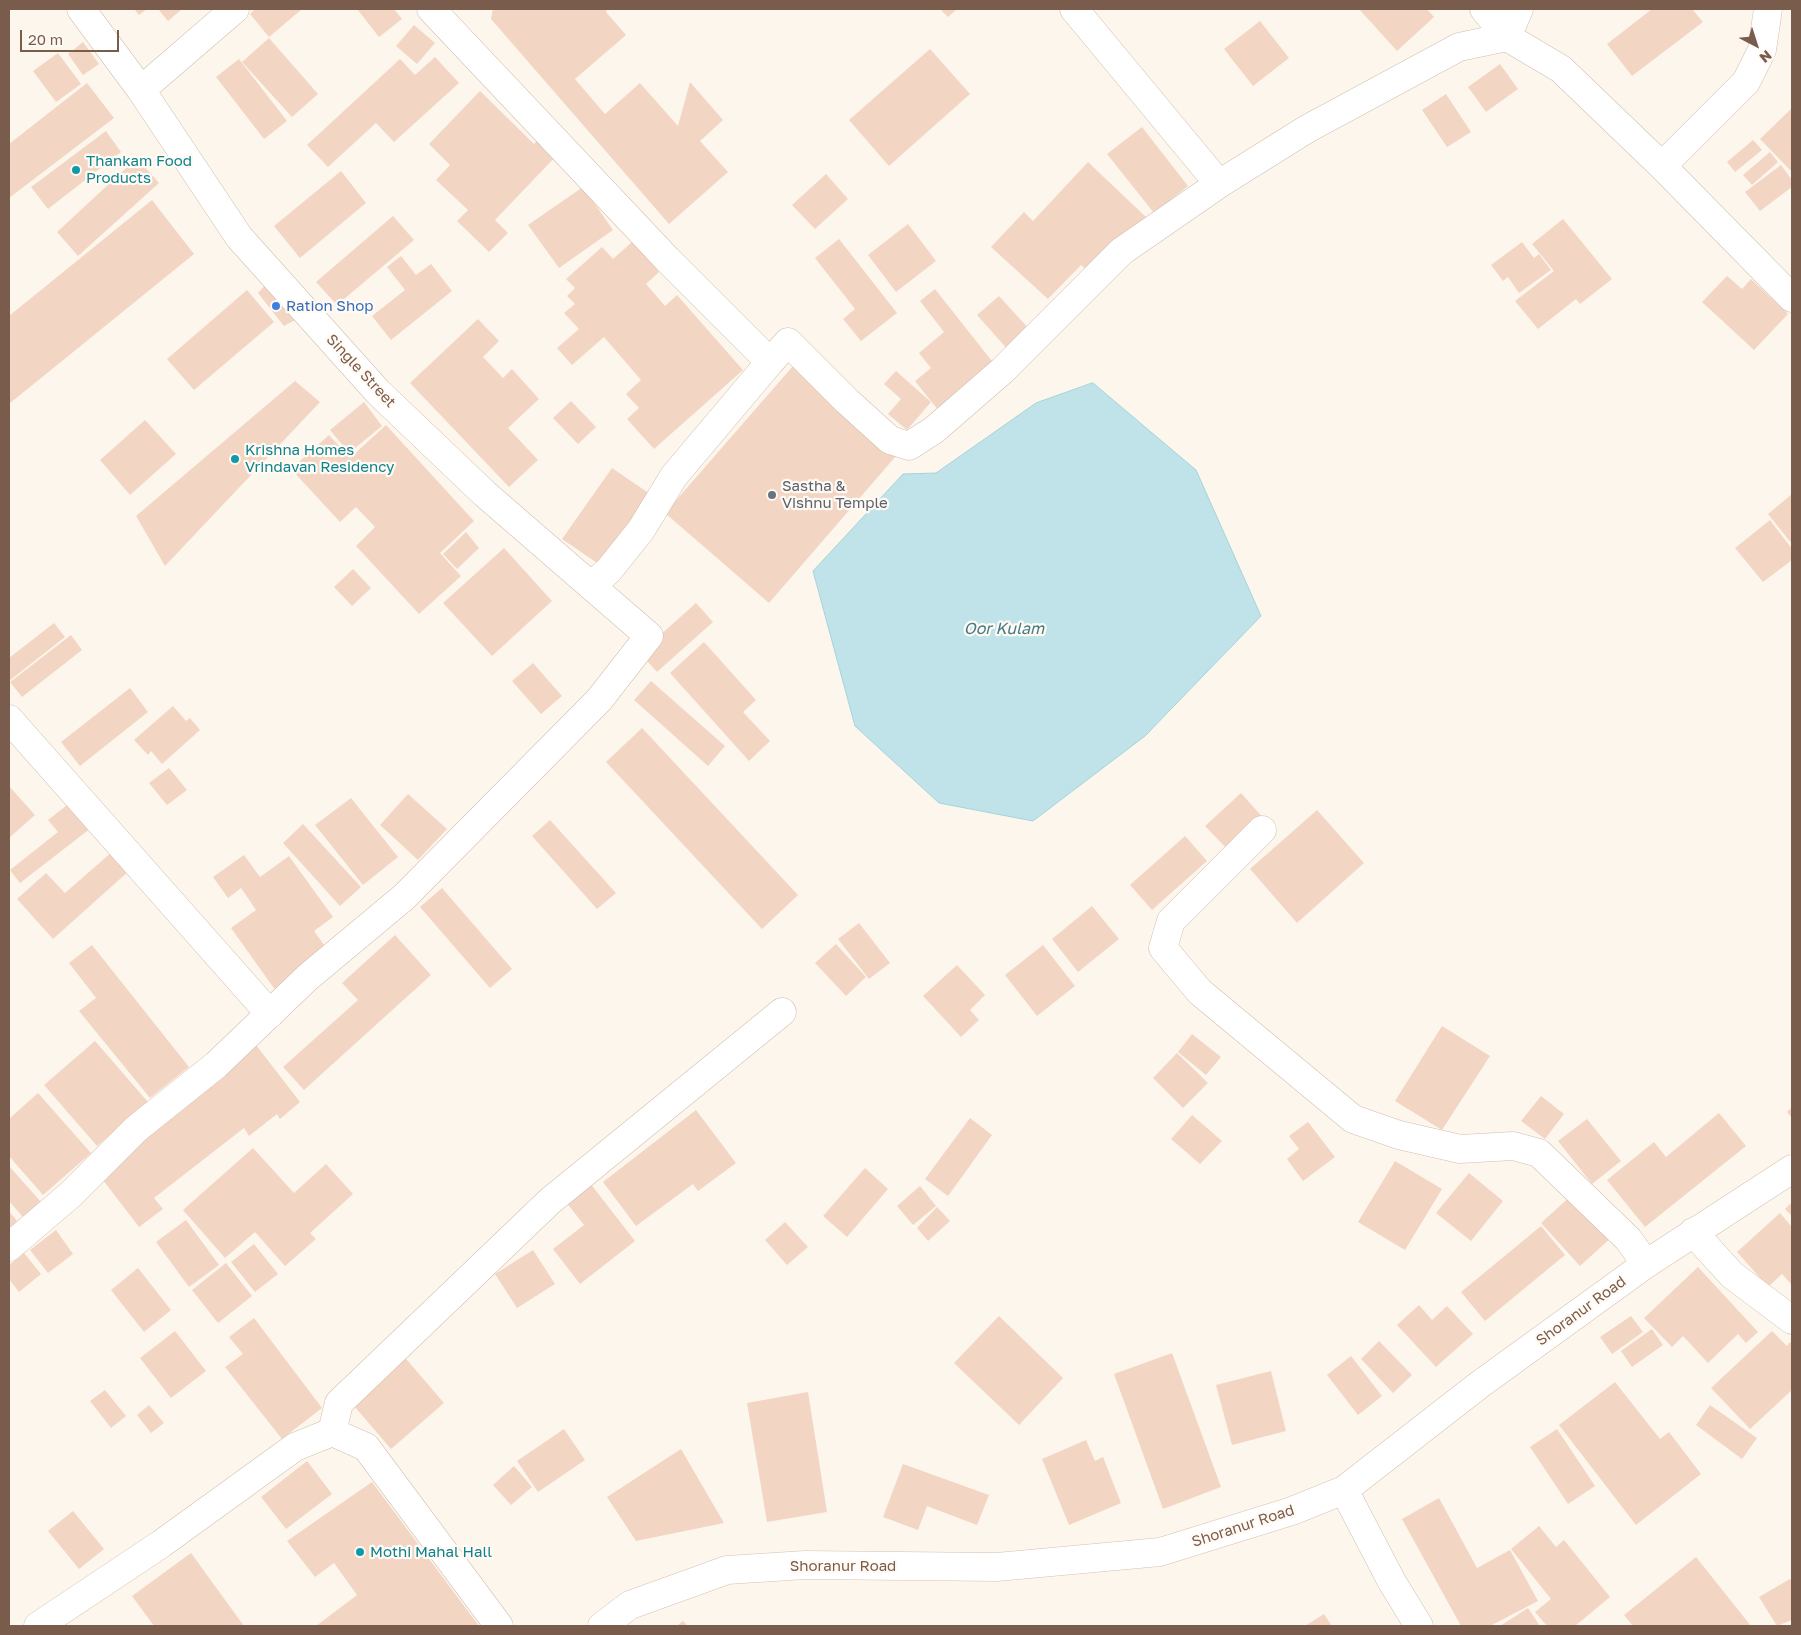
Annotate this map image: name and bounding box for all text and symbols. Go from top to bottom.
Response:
scale bar [22,20,121,52]
north arrow [1731,20,1781,70]
text: 20 m [28,30,63,48]
text: N [1756,47,1776,67]
place label: Thankam Food Products [86,152,192,187]
marker: Thankam Food Products [70,164,82,176]
place label: Ration Shop [286,297,373,315]
marker: Ration Shop [270,300,282,312]
street label: Single Street [323,331,399,411]
place label: Krishna Homes Vrindavan Residency [245,441,394,476]
marker: Krishna Homes Vrindavan Residency [229,453,241,465]
place label: Sastha & Vishnu Temple [782,477,888,512]
marker: Sastha & Vishnu Temple [766,489,778,501]
water label: Oor Kulam [964,619,1044,639]
street label: Shoranur Road [1533,1272,1629,1350]
street label: Shoranur Road [1190,1501,1296,1551]
place label: Mothi Mahal Hall [370,1543,492,1561]
marker: Mothi Mahal Hall [354,1546,366,1558]
street label: Shoranur Road [790,1557,896,1575]

